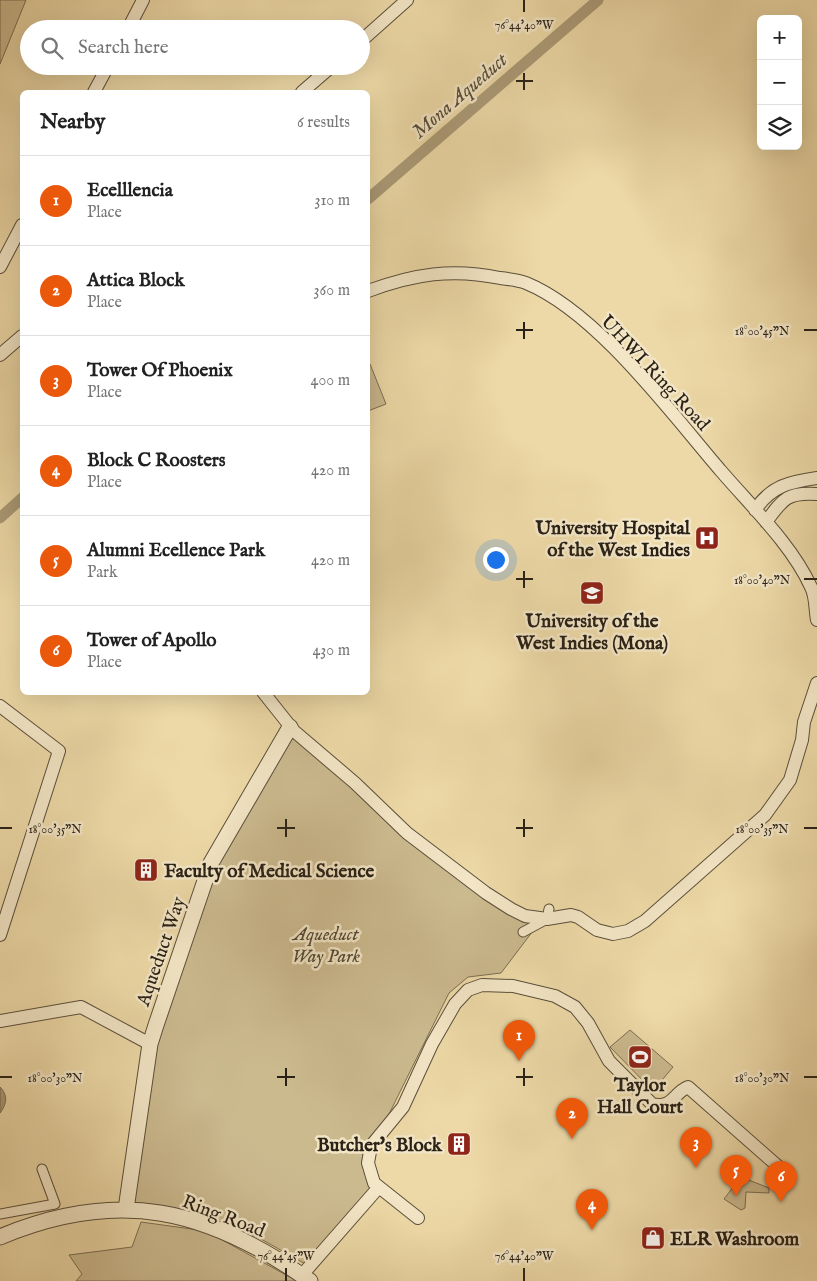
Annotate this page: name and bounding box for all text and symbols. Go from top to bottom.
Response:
map controls [757,15,802,150]
button: + [757,15,802,60]
text: 76°44'40"W [495,18,554,33]
search box [20,20,370,75]
icon: search [38,34,66,62]
text: Search here [78,36,169,60]
water label: Mona Aqueduct [407,47,514,144]
button: − [757,60,802,105]
button: layers [757,105,802,150]
text: Nearby [40,109,105,136]
text: 6 results [297,113,350,133]
text: Ecelllencia [87,179,173,203]
text: 1 [53,191,59,211]
text: 310 m [314,191,350,211]
text: Place [87,203,122,223]
text: Attica Block [87,269,185,293]
text: 2 [52,281,60,301]
text: 360 m [314,281,350,301]
text: Place [87,293,122,313]
street label: UHWI Ring Road [595,310,715,437]
text: 18°00'45"N [735,324,790,339]
text: Tower Of Phoenix [87,359,233,383]
text: 3 [53,371,59,391]
text: 400 m [311,371,350,391]
text: Place [87,383,122,403]
text: Block C Roosters [87,449,226,473]
text: 4 [52,461,60,481]
text: 420 m [311,461,350,481]
text: Place [87,473,122,493]
place label: University Hospital of the West Indies [534,517,691,563]
hospital icon: University Hospital of the West Indies [694,525,720,551]
text: Alumni Ecellence Park [87,539,265,563]
your location [483,547,509,573]
text: 5 [53,551,59,571]
text: 420 m [311,551,350,571]
text: Park [87,563,117,583]
text: 18°00'40"N [734,573,791,588]
school or university icon: University of the West Indies (Mona) [579,580,605,606]
place label: University of the West Indies (Mona) [515,610,668,656]
text: Tower of Apollo [87,629,217,653]
text: 6 [53,641,59,661]
text: 430 m [312,641,350,661]
text: Place [87,653,122,673]
text: 18°00'35"N [28,822,82,837]
text: 18°00'35"N [735,822,789,837]
building icon: Faculty of Medical Science [133,857,159,883]
place label: Faculty of Medical Science [164,860,375,884]
street label: Aqueduct Way [132,893,192,1010]
park label: Aqueduct Way Park [291,923,361,969]
pin: 1 [503,1020,535,1061]
sports icon: Taylor Hall Court [627,1044,653,1070]
text: 18°00'30"N [28,1071,83,1086]
text: 18°00'30"N [735,1071,790,1086]
place label: Taylor Hall Court [597,1074,684,1120]
pin: 2 [556,1098,588,1139]
pin: 3 [680,1127,712,1168]
building icon: Butcher's Block [446,1131,472,1157]
place label: Butcher's Block [317,1134,443,1158]
pin: 5 [720,1155,752,1196]
pin: 6 [765,1161,797,1202]
pin: 4 [576,1189,608,1230]
street label: Ring Road [178,1190,269,1244]
shop icon: ELR Washroom [640,1225,666,1251]
place label: ELR Washroom [670,1228,800,1252]
text: 76°44'45"W [257,1249,315,1264]
text: 76°44'40"W [495,1249,554,1264]

